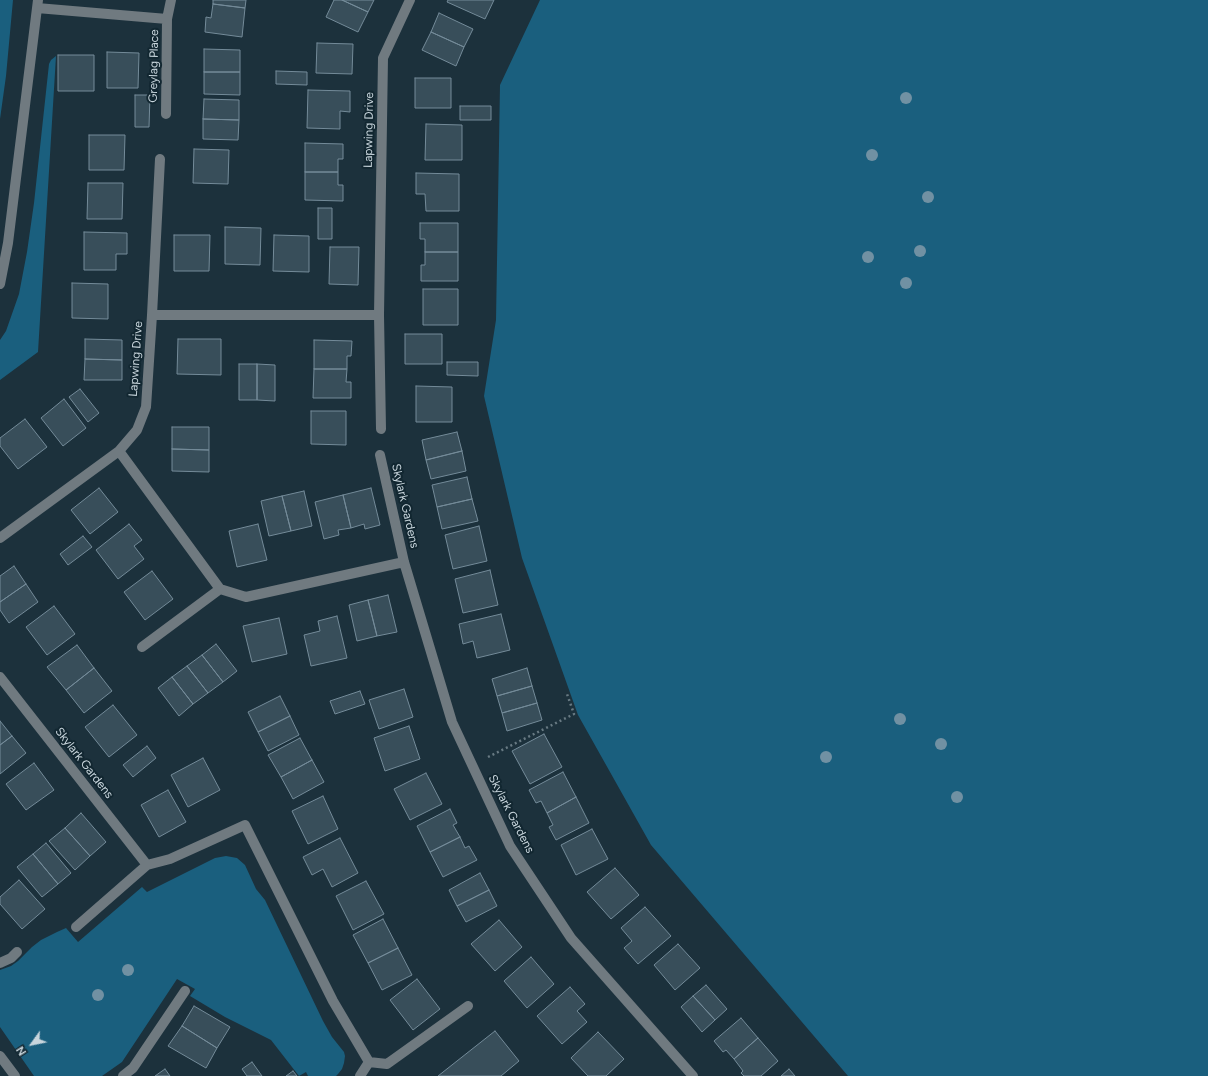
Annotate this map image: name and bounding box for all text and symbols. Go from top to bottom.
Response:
street label: Greylag Place [146,29,162,103]
street label: Lapwing Drive [361,92,377,168]
street label: Lapwing Drive [126,321,146,397]
street label: Skylark Gardens [388,462,422,550]
street label: Skylark Gardens [52,725,116,801]
street label: Skylark Gardens [485,772,537,856]
north arrow [12,1024,52,1064]
text: N [14,1044,29,1058]

